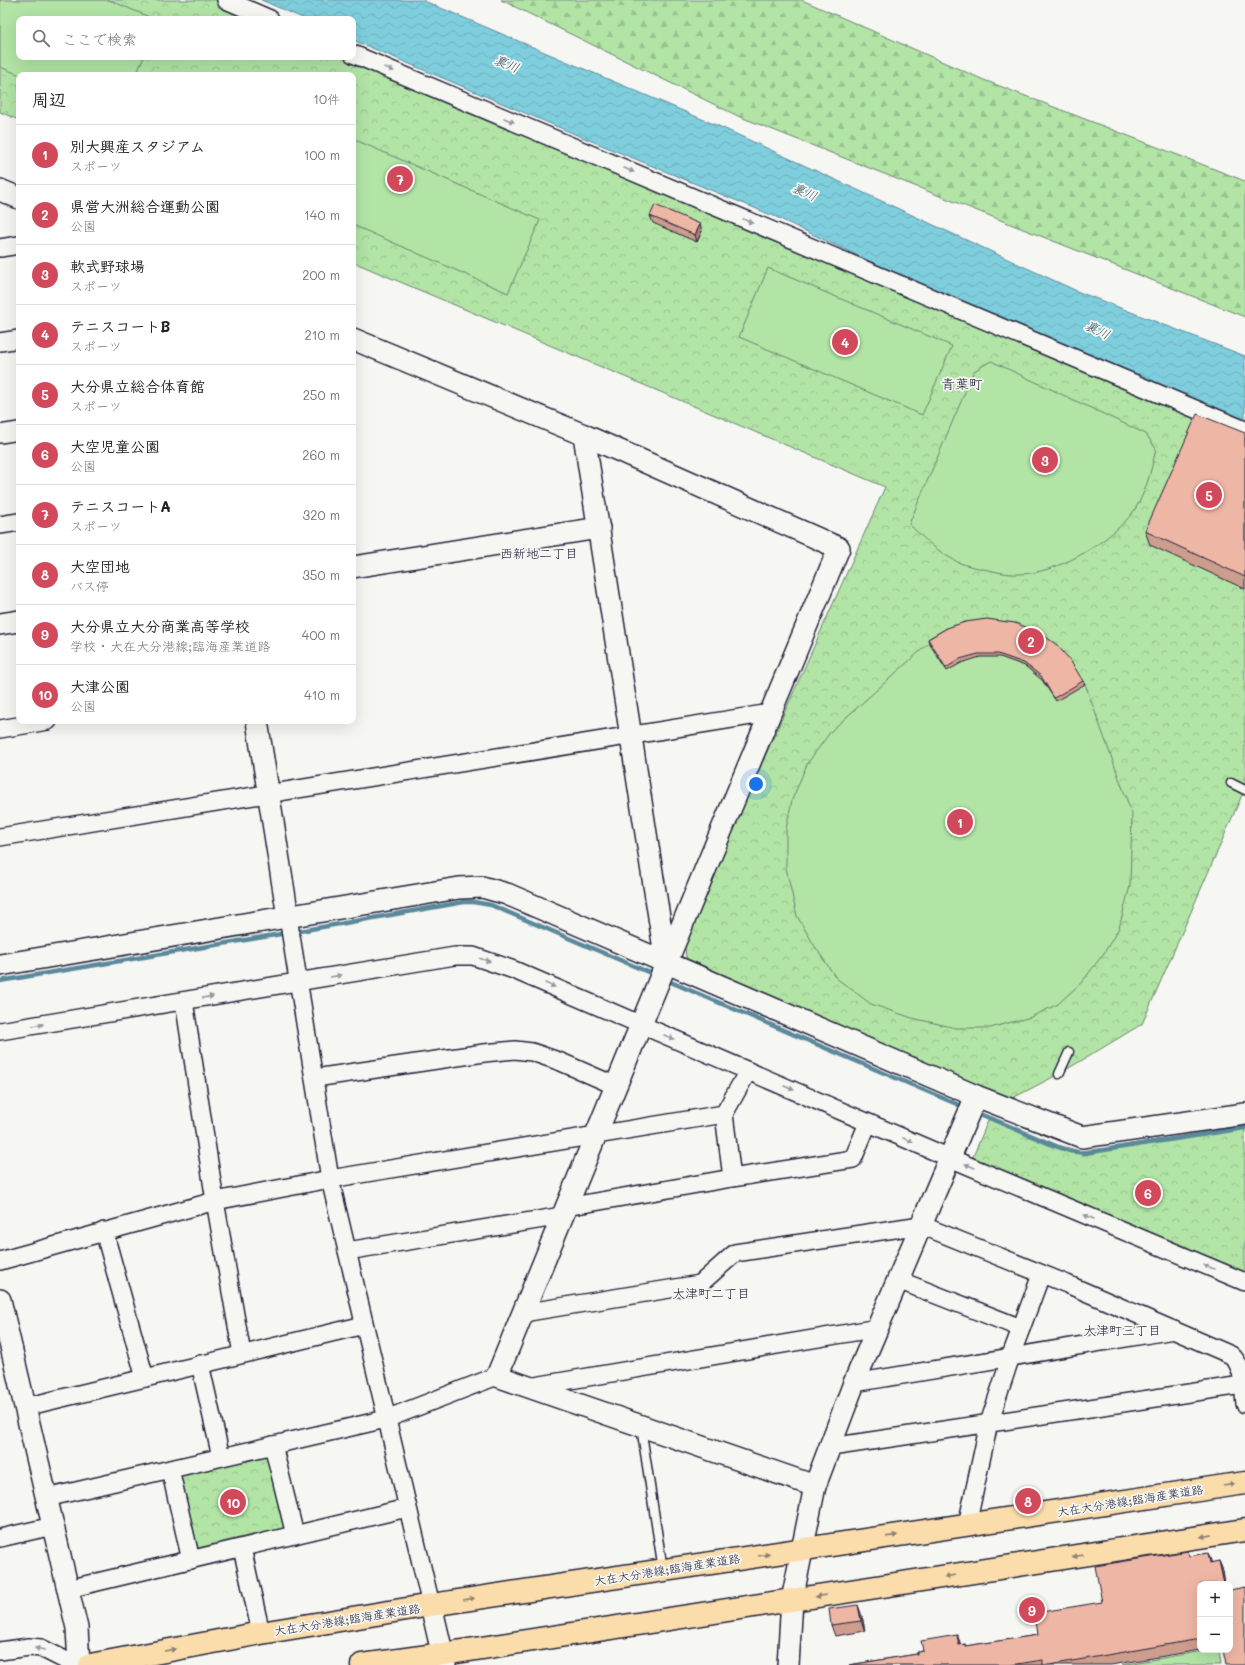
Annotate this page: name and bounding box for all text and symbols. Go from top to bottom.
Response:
search box [16,16,356,60]
icon: search [30,27,52,49]
text: ここで検索 [62,29,137,49]
water label: 裏川 [492,50,522,76]
one-way arrow [383,66,395,72]
text: 周辺 [32,88,66,110]
text: 10件 [313,90,340,107]
one-way arrow [503,117,515,123]
text: 別大興産スタジアム [70,136,205,156]
text: 1 [42,146,48,163]
text: 100 m [304,146,340,163]
text: スポーツ [70,157,122,174]
pin: 7 [387,164,413,194]
one-way arrow [623,167,634,173]
water label: 裏川 [790,178,820,204]
text: 県営大洲総合運動公園 [70,196,220,216]
text: 2 [41,206,49,223]
text: 140 m [304,206,340,223]
text: 公園 [70,217,96,234]
one-way arrow [743,218,755,224]
text: 軟式野球場 [70,256,145,276]
text: 3 [41,266,49,283]
text: 200 m [302,266,340,283]
text: スポーツ [70,277,122,294]
text: テニスコートB [70,316,170,336]
water label: 裏川 [1083,316,1113,342]
text: 4 [41,326,49,343]
text: 210 m [304,326,340,343]
pin: 4 [832,327,858,357]
text: スポーツ [70,337,122,354]
district label: 青葉町 [941,374,983,393]
text: 大分県立総合体育館 [70,376,205,396]
text: 5 [41,386,49,403]
text: 250 m [303,386,340,403]
text: スポーツ [70,397,122,414]
text: 大空児童公園 [70,436,160,456]
pin: 3 [1032,445,1058,475]
text: 6 [41,446,49,463]
text: 260 m [302,446,340,463]
text: 公園 [70,457,96,474]
pin: 5 [1196,480,1222,510]
text: テニスコートA [70,496,171,516]
text: 7 [41,506,49,523]
text: 320 m [303,506,340,523]
text: スポーツ [70,517,122,534]
district label: 西新地二丁目 [500,544,578,561]
text: 大空団地 [70,556,130,576]
text: 8 [41,566,49,583]
text: 350 m [302,566,340,583]
text: バス停 [70,577,109,594]
text: 大分県立大分商業高等学校 [70,616,250,636]
text: 9 [41,626,49,643]
text: 400 m [302,626,340,643]
pin: 2 [1018,626,1044,656]
text: 学校 · 大在大分港線;臨海産業道路 [70,637,270,654]
text: 大津公園 [70,676,130,696]
text: 10 [38,686,52,703]
text: 410 m [304,686,340,703]
text: 公園 [70,697,96,714]
your location [746,774,766,794]
pin: 1 [947,807,973,837]
one-way arrow [479,957,492,963]
one-way arrow [330,972,343,978]
one-way arrow [544,983,556,989]
one-way arrow [202,994,214,1000]
one-way arrow [32,1021,45,1027]
one-way arrow [664,1034,675,1040]
one-way arrow [783,1086,795,1092]
one-way arrow [902,1137,913,1143]
one-way arrow [964,1163,975,1169]
pin: 6 [1135,1178,1161,1208]
one-way arrow [1083,1213,1095,1219]
one-way arrow [1204,1264,1215,1270]
district label: 大津町二丁目 [672,1284,750,1301]
district label: 大津町三丁目 [1083,1321,1161,1338]
street label: 大在大分港線;臨海産業道路 [1056,1481,1204,1519]
one-way arrow [1223,1482,1235,1488]
pin: 8 [1015,1486,1041,1516]
pin: 10 [220,1487,246,1517]
one-way arrow [886,1533,899,1539]
one-way arrow [1200,1533,1213,1539]
street label: 大在大分港線;臨海産業道路 [593,1550,741,1588]
one-way arrow [758,1552,770,1558]
one-way arrow [1072,1553,1084,1559]
one-way arrow [943,1573,956,1579]
map controls [1197,1581,1233,1653]
button: + [1197,1581,1233,1617]
one-way arrow [815,1593,827,1599]
pin: 9 [1019,1595,1045,1625]
one-way arrow [463,1596,475,1602]
street label: 大在大分港線;臨海産業道路 [273,1600,421,1638]
button: − [1197,1617,1233,1653]
one-way arrow [34,1645,46,1651]
one-way arrow [164,1647,176,1653]

